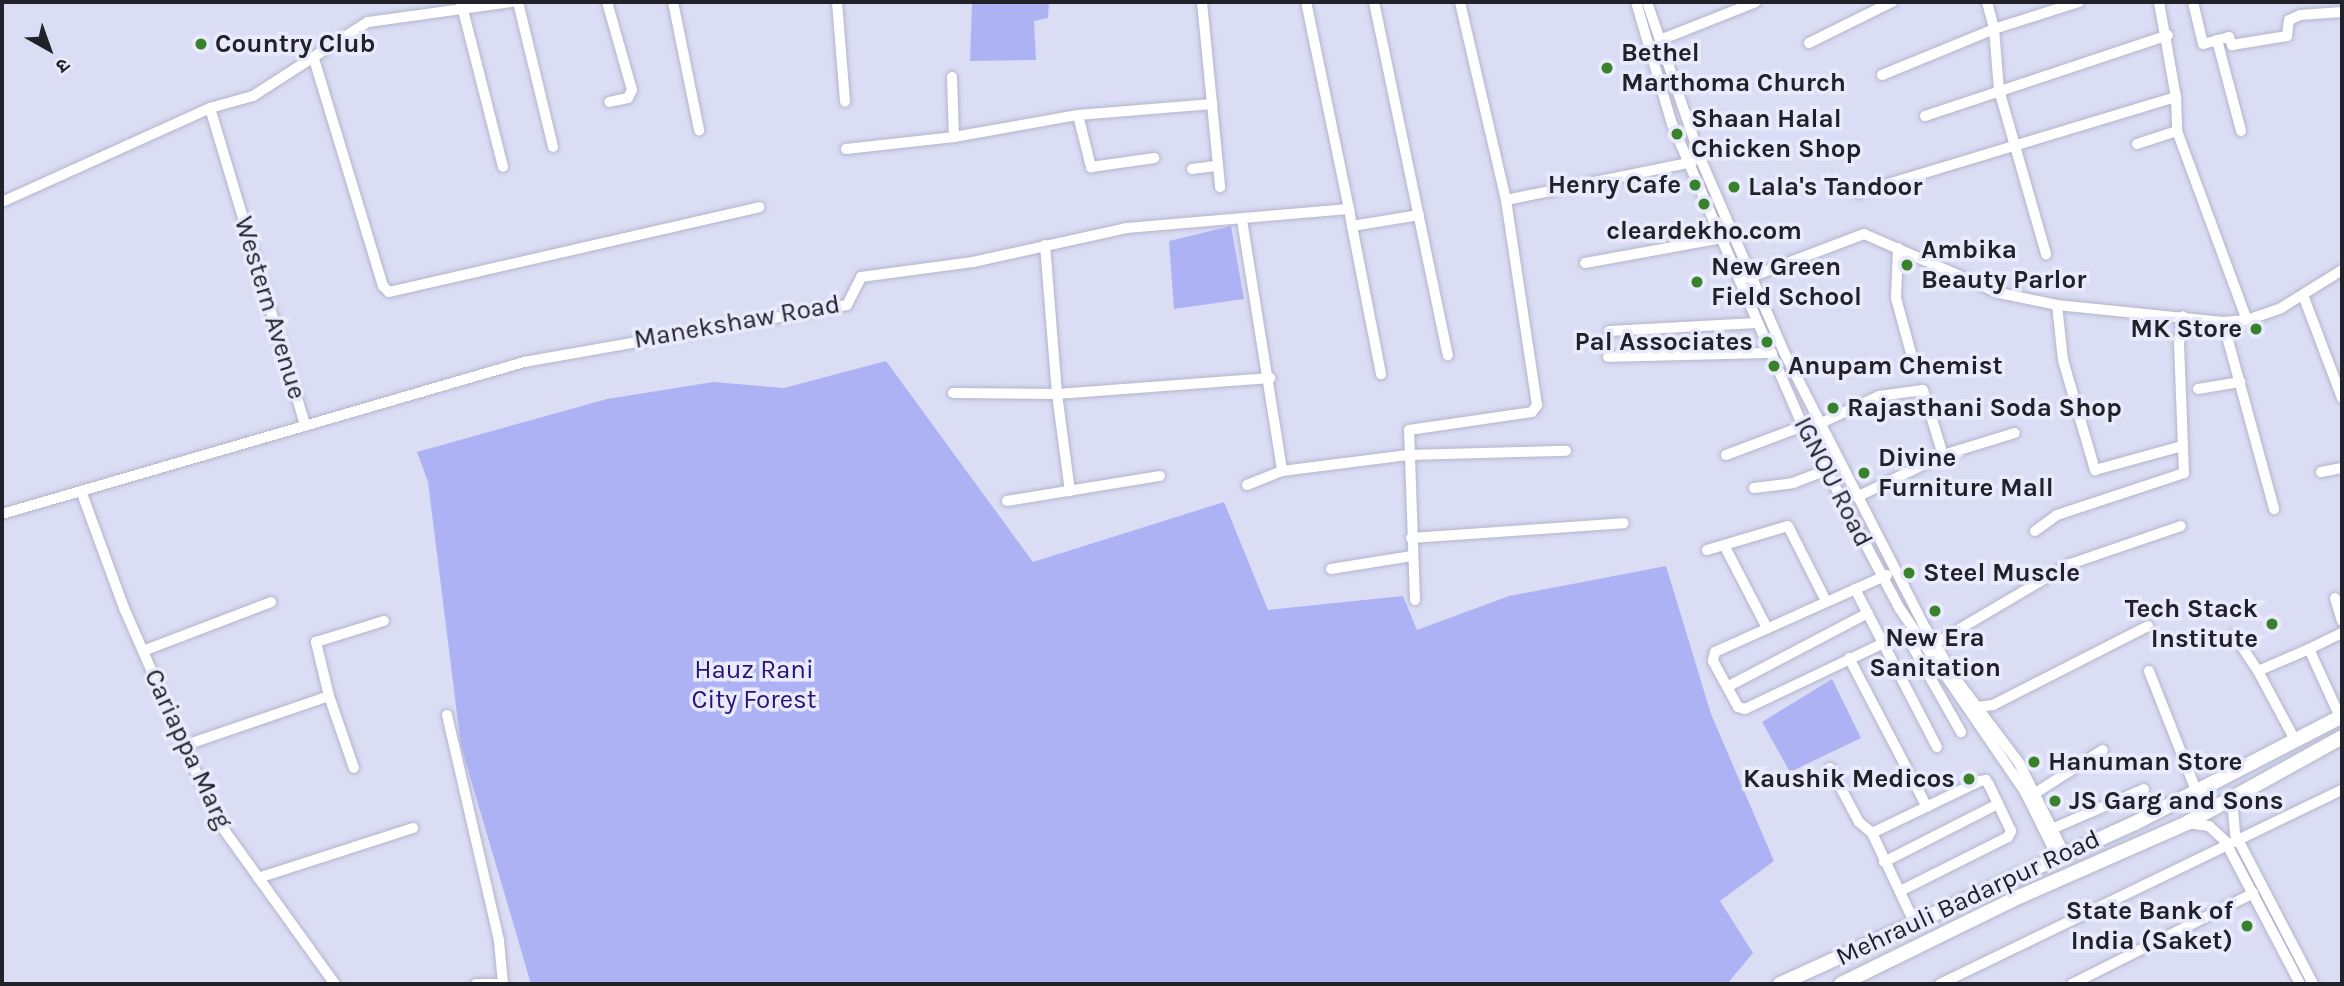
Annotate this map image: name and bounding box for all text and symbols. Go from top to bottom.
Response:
north arrow [14,14,84,84]
place label: Country Club [215,28,375,60]
marker: Country Club [193,36,209,52]
place label: Bethel Marthoma Church [1621,37,1846,98]
text: उ [51,53,74,77]
marker: Bethel Marthoma Church [1599,60,1615,76]
place label: Shaan Halal Chicken Shop [1691,103,1861,164]
marker: Shaan Halal Chicken Shop [1669,126,1685,142]
place label: Henry Cafe [1548,169,1681,201]
place label: Lala's Tandoor [1748,171,1922,203]
marker: Henry Cafe [1687,177,1703,193]
marker: Lala's Tandoor [1726,179,1742,195]
marker: cleardekho.com [1696,196,1712,212]
street label: Western Avenue [227,213,313,403]
place label: cleardekho.com [1606,215,1802,247]
place label: Ambika Beauty Parlor [1921,234,2086,296]
place label: New Green Field School [1711,251,1862,312]
marker: Ambika Beauty Parlor [1899,257,1915,273]
marker: New Green Field School [1689,274,1705,290]
street label: Manekshaw Road [632,289,842,355]
place label: MK Store [2130,313,2242,345]
marker: MK Store [2248,321,2264,337]
place label: Pal Associates [1575,326,1753,358]
marker: Pal Associates [1759,334,1775,350]
place label: Anupam Chemist [1788,350,2003,382]
marker: Anupam Chemist [1766,358,1782,374]
place label: Rajasthani Soda Shop [1847,392,2122,424]
marker: Rajasthani Soda Shop [1825,400,1841,416]
street label: IGNOU Road [1787,412,1879,552]
place label: Divine Furniture Mall [1878,442,2054,504]
marker: Divine Furniture Mall [1856,465,1872,481]
place label: Steel Muscle [1923,557,2080,589]
marker: Steel Muscle [1901,565,1917,581]
place label: Tech Stack Institute [2125,593,2258,654]
marker: New Era Sanitation [1927,603,1943,619]
marker: Tech Stack Institute [2264,616,2280,632]
place label: New Era Sanitation [1869,622,2001,684]
park label: Hauz Rani City Forest [691,654,817,716]
street label: Cariappa Marg [137,664,239,834]
place label: Hanuman Store [2048,746,2242,778]
marker: Hanuman Store [2026,754,2042,770]
place label: Kaushik Medicos [1743,763,1955,795]
marker: Kaushik Medicos [1961,771,1977,787]
place label: JS Garg and Sons [2069,785,2283,817]
marker: JS Garg and Sons [2047,793,2063,809]
street label: Mehrauli Badarpur Road [1831,823,2105,973]
place label: State Bank of India (Saket) [2066,895,2233,956]
marker: State Bank of India (Saket) [2239,918,2255,934]

